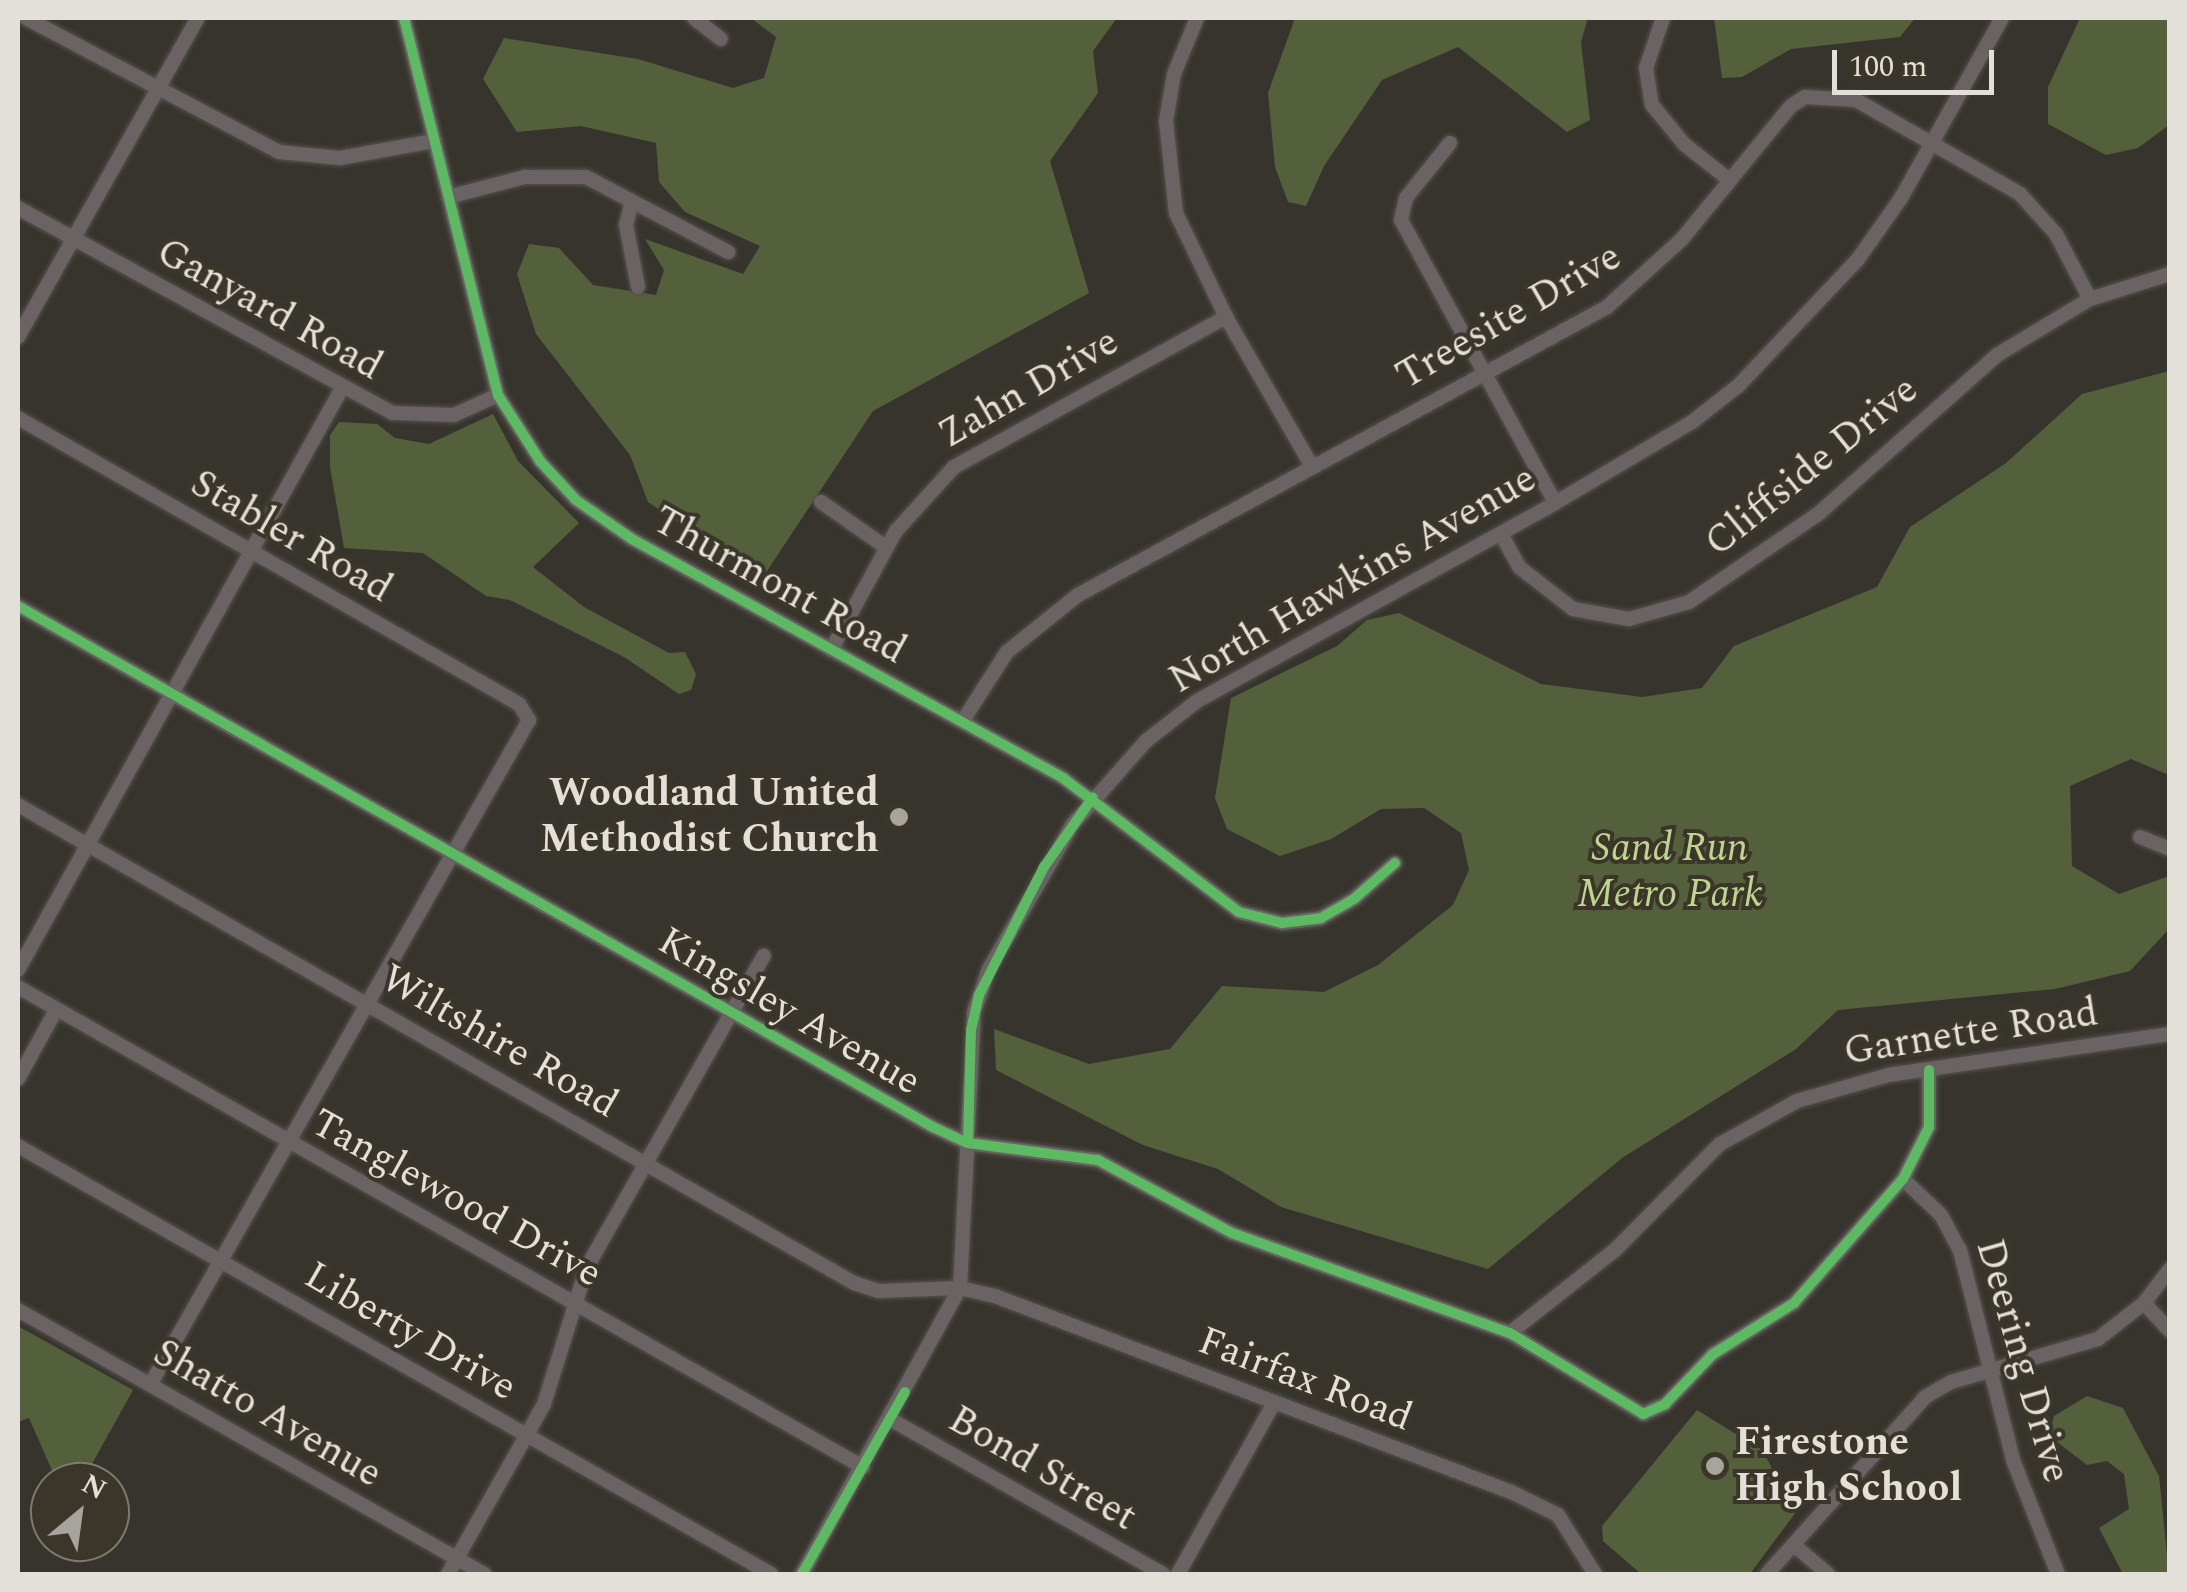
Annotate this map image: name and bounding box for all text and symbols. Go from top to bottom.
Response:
scale bar [1837,30,2000,92]
text: 100 m [1849,44,1927,90]
street label: Ganyard Road [148,228,390,392]
street label: Treesite Drive [1388,233,1630,401]
street label: Zahn Drive [931,318,1127,460]
street label: Cliffside Drive [1696,366,1928,568]
street label: North Hawkins Avenue [1161,455,1545,705]
street label: Stabler Road [182,460,400,614]
street label: Thurmont Road [644,497,914,675]
place label: Woodland United Methodist Church [540,770,879,864]
marker: Woodland United Methodist Church [888,806,910,828]
park label: Sand Run Metro Park [1577,825,1763,919]
street label: Kingsley Avenue [649,917,929,1107]
street label: Wiltshire Road [372,955,626,1129]
street label: Garnette Road [1841,989,2101,1077]
street label: Tanglewood Drive [302,1099,610,1299]
street label: Deering Drive [1964,1234,2080,1488]
street label: Liberty Drive [295,1252,525,1412]
street label: Fairfax Road [1191,1317,1419,1443]
street label: Shatto Avenue [144,1329,390,1499]
street label: Bond Street [940,1396,1144,1542]
place label: Firestone High School [1735,1419,1962,1513]
marker: Firestone High School [1704,1455,1726,1477]
north arrow [30,1462,130,1562]
text: N [73,1463,114,1511]

